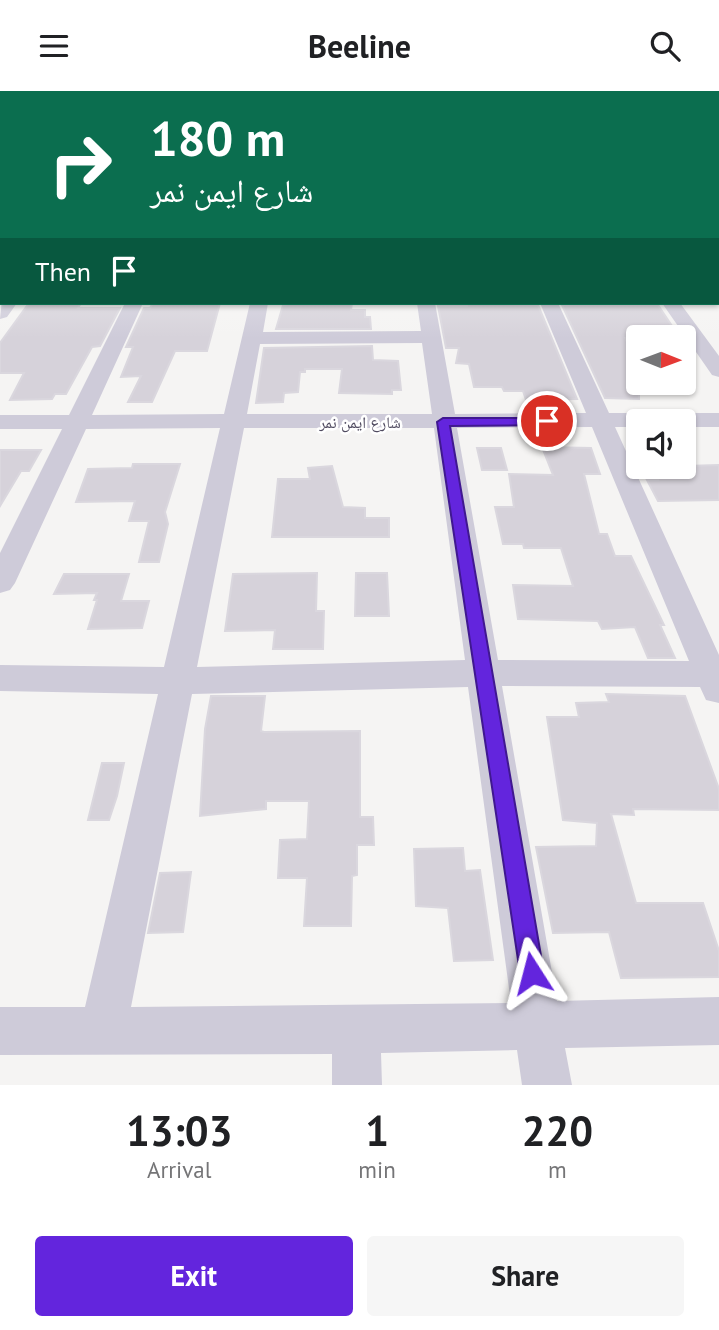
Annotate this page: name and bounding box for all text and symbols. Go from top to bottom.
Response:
text: Beeline [308,25,411,67]
icon: menu [35,27,73,65]
icon: search [646,27,684,65]
text: 180 m [150,106,285,170]
icon: right [35,119,126,210]
text: شارع ايمن نمر [150,169,313,211]
icon: arrive [105,252,143,290]
text: Then [35,255,91,288]
north arrow [626,325,696,395]
map controls [626,325,696,479]
pin [517,391,577,451]
icon: arrive [528,402,566,440]
button: sound [626,409,696,479]
street label: شارع ايمن نمر [318,412,401,433]
position arrow [495,936,569,1010]
text: 13:03 [126,1103,232,1158]
text: 1 [365,1103,389,1158]
text: 220 [522,1103,593,1158]
text: Arrival [147,1155,211,1184]
text: min [358,1155,396,1184]
text: m [548,1155,567,1184]
button: Exit [35,1236,353,1316]
button: Share [367,1236,684,1316]

